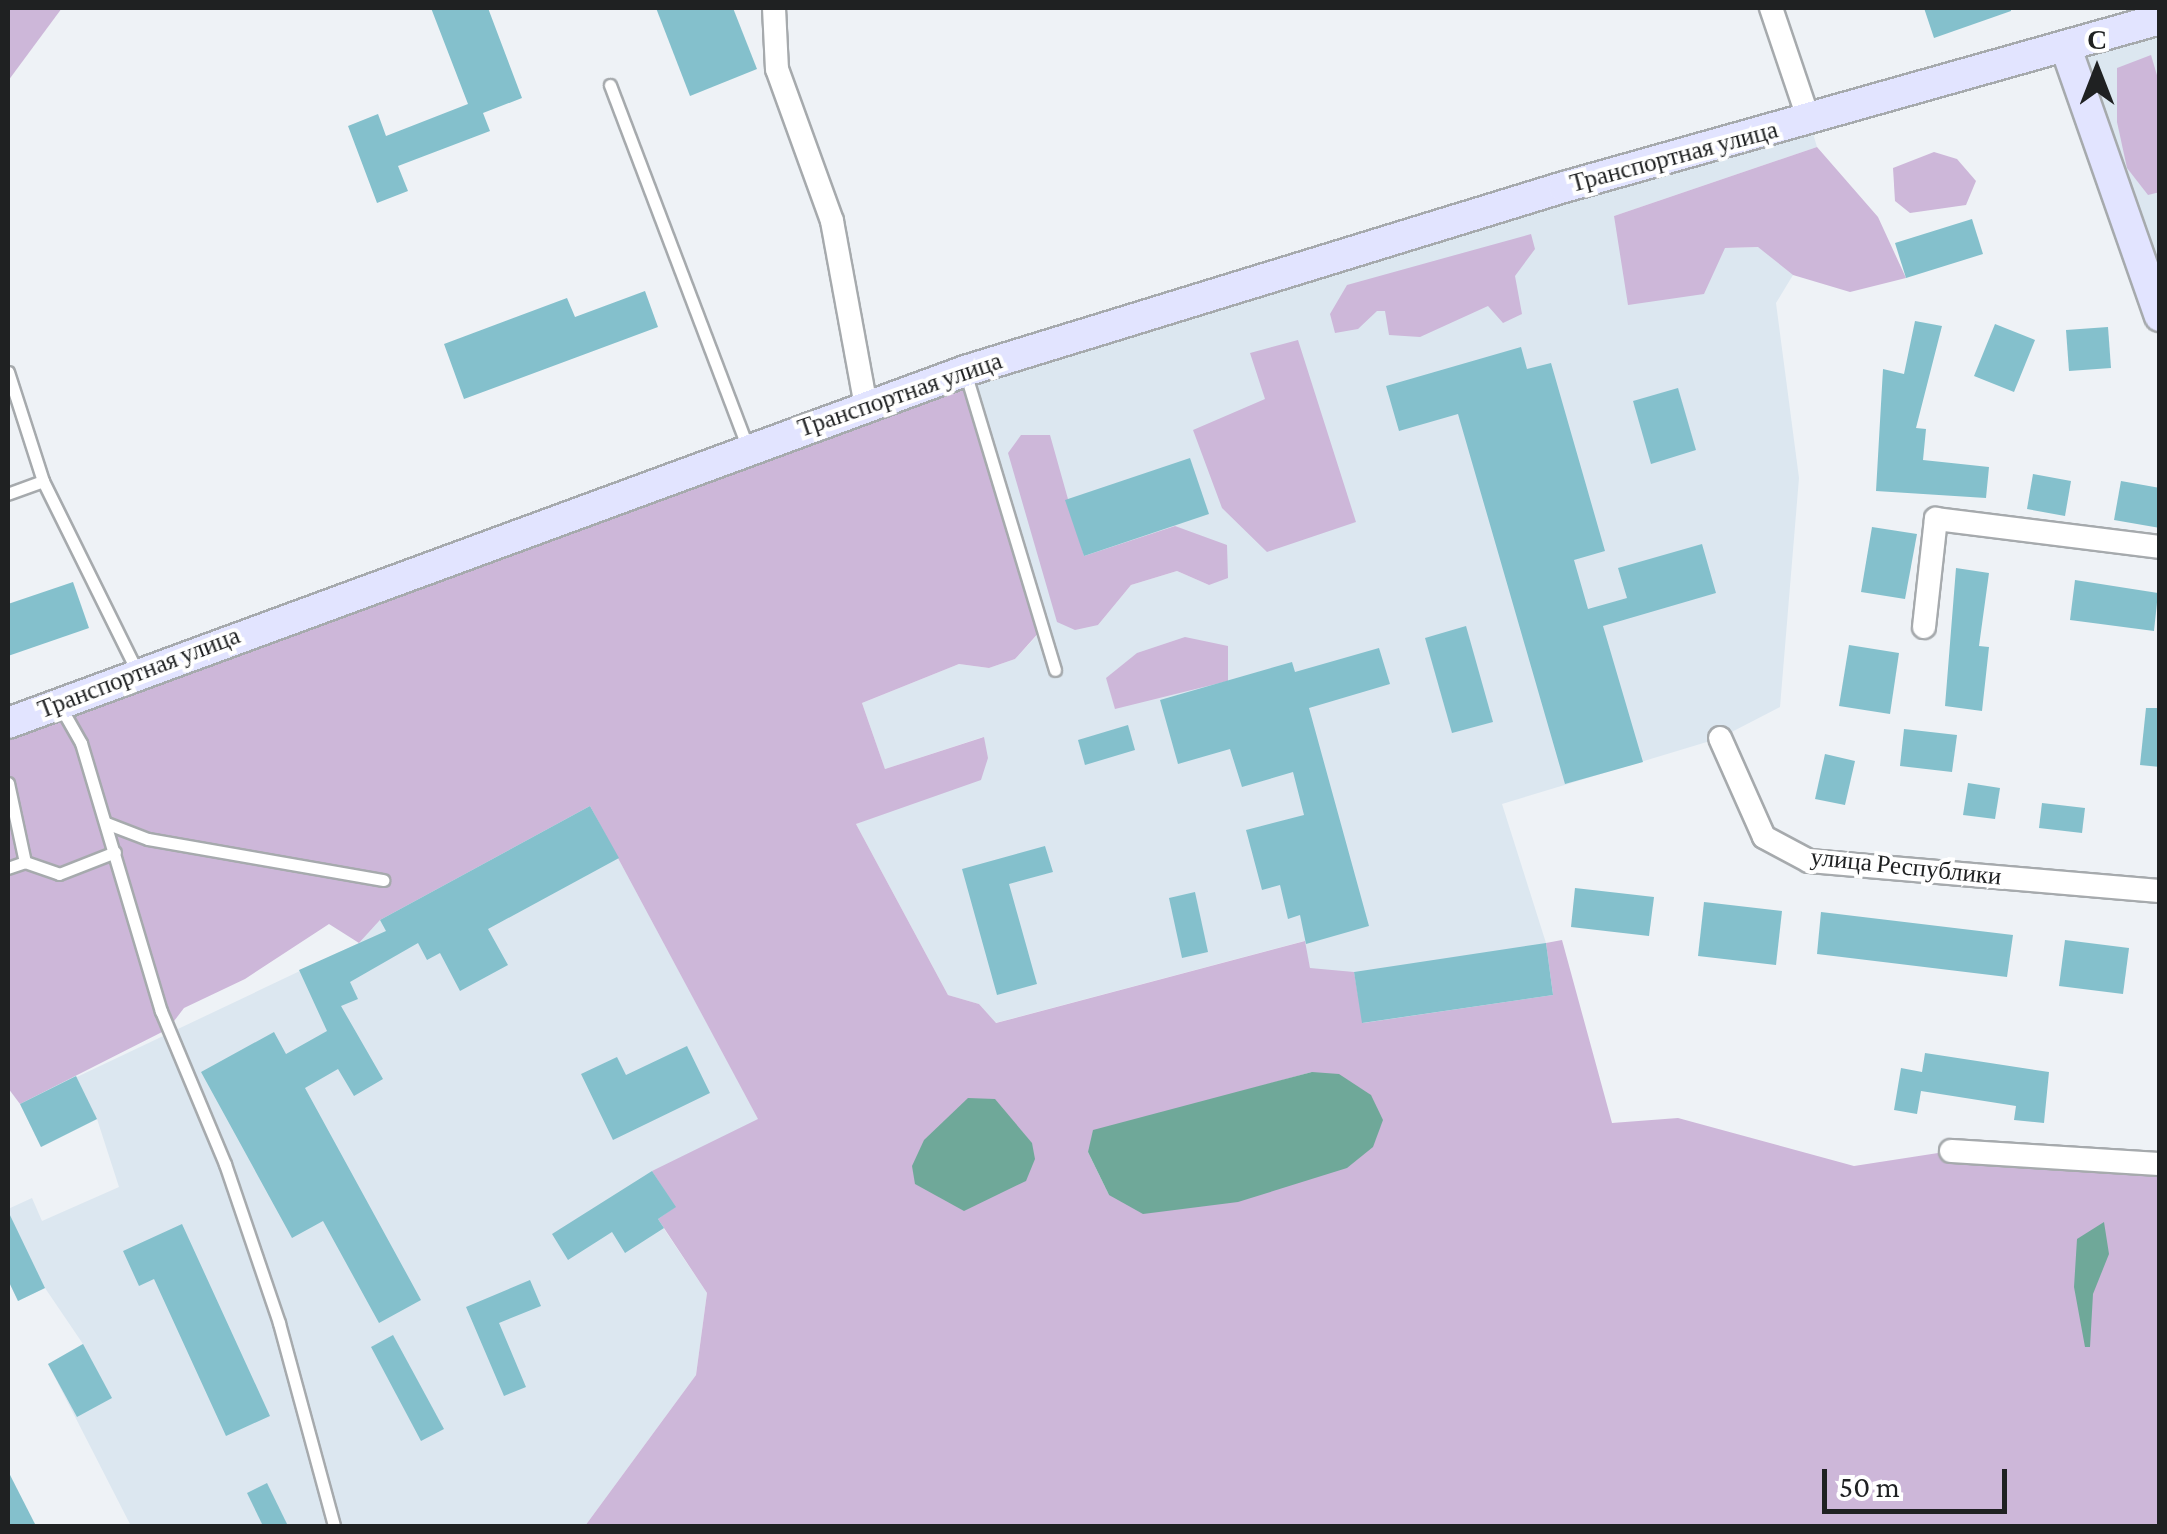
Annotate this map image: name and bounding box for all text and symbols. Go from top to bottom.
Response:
north arrow [2047,20,2147,120]
text: С [2087,24,2107,55]
street label: Транспортная улица [1567,115,1781,199]
street label: Транспортная улица [794,346,1006,444]
street label: Транспортная улица [34,621,244,725]
street label: улица Республики [1809,842,2003,892]
scale bar [1827,1449,2012,1511]
text: 50 m [1839,1470,1900,1503]

